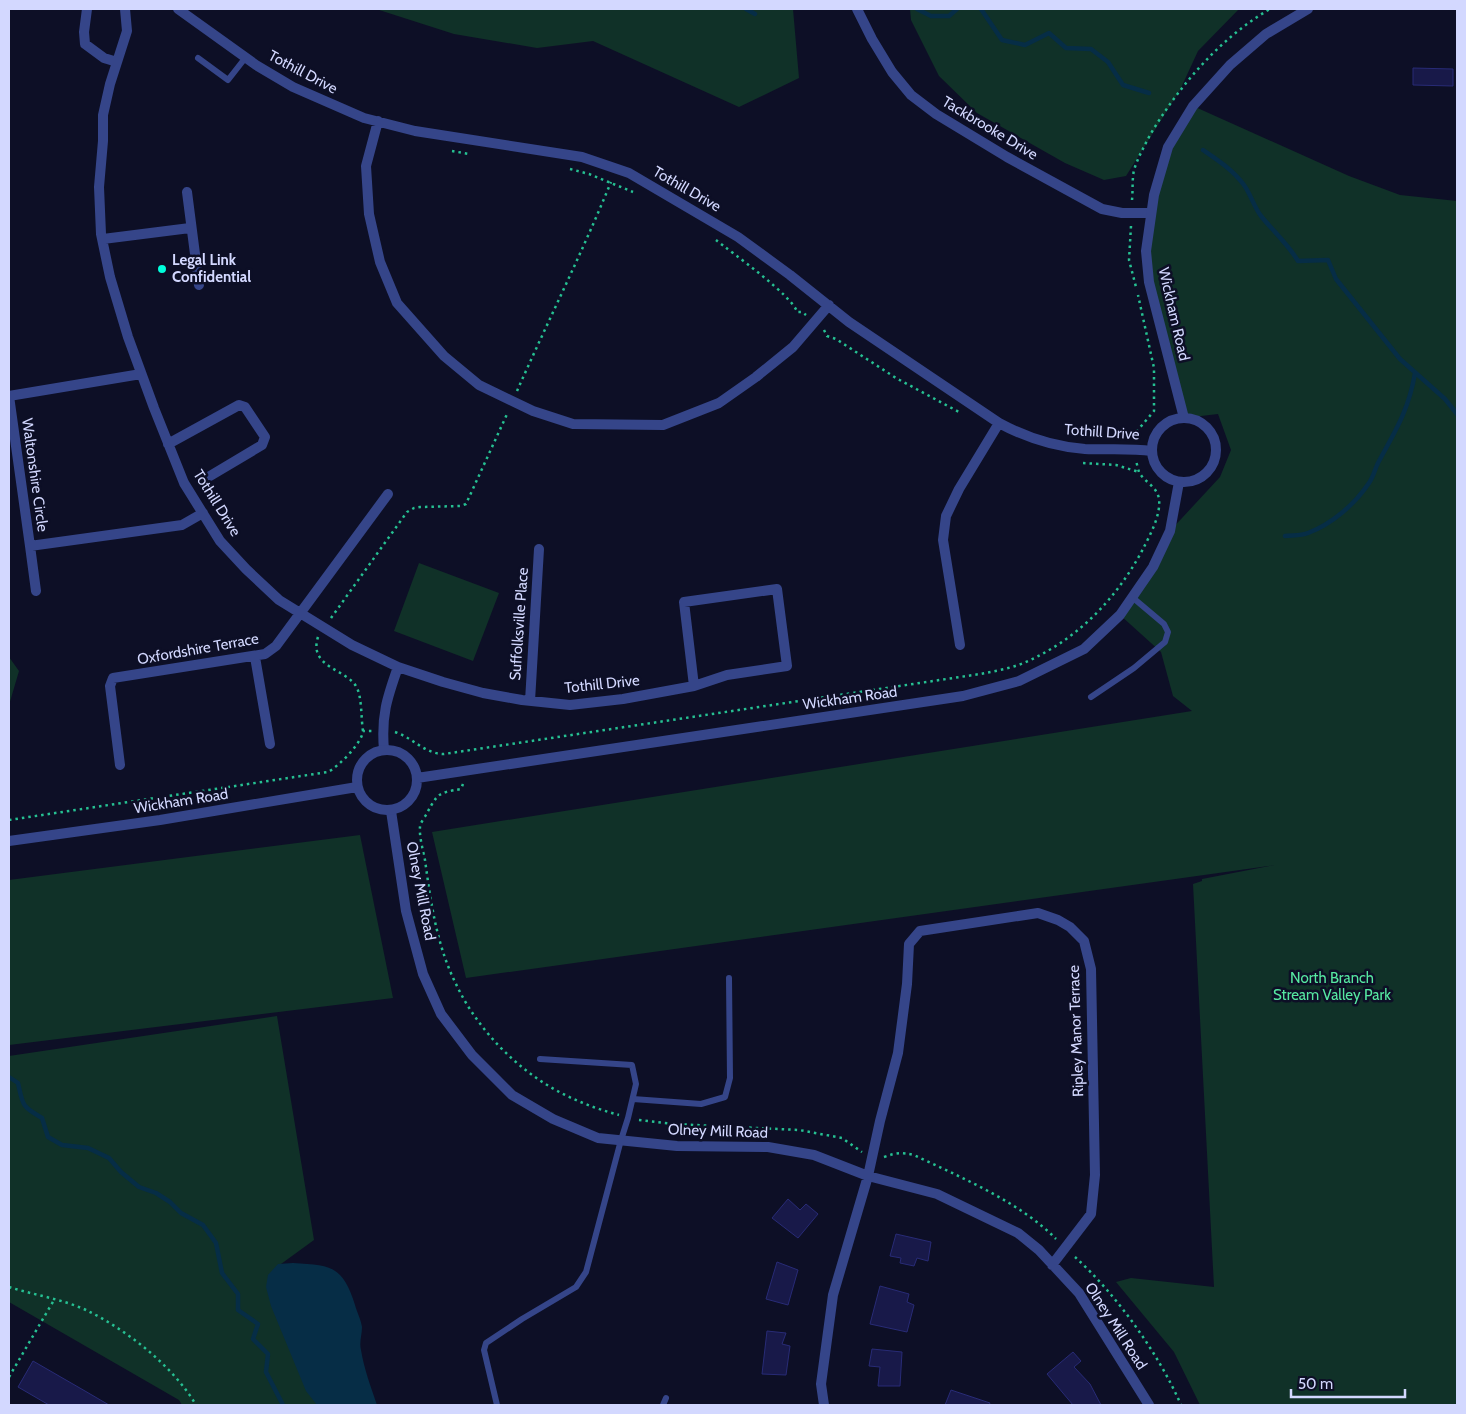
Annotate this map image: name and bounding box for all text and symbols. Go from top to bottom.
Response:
street label: Tothill Drive [265,46,341,98]
street label: Tackbrooke Drive [939,92,1041,164]
street label: Tothill Drive [650,162,724,216]
place label: Legal Link Confidential [172,251,251,286]
marker: Legal Link Confidential [156,263,168,275]
street label: Wickham Road [1155,266,1193,362]
street label: Waltonshire Circle [18,417,52,533]
street label: Tothill Drive [1064,420,1141,444]
street label: Tothill Drive [189,466,245,540]
street label: Suffolksville Place [506,567,532,681]
street label: Oxfordshire Terrace [136,629,260,669]
street label: Tothill Drive [564,671,641,697]
street label: Wickham Road [802,682,898,714]
street label: Wickham Road [133,785,229,817]
street label: Olney Mill Road [403,840,439,942]
street label: Ripley Manor Terrace [1065,964,1087,1097]
park label: North Branch Stream Valley Park [1273,969,1391,1004]
street label: Olney Mill Road [668,1120,768,1142]
street label: Olney Mill Road [1081,1279,1151,1373]
scale bar [1291,1366,1405,1398]
text: 50 m [1298,1375,1333,1393]

